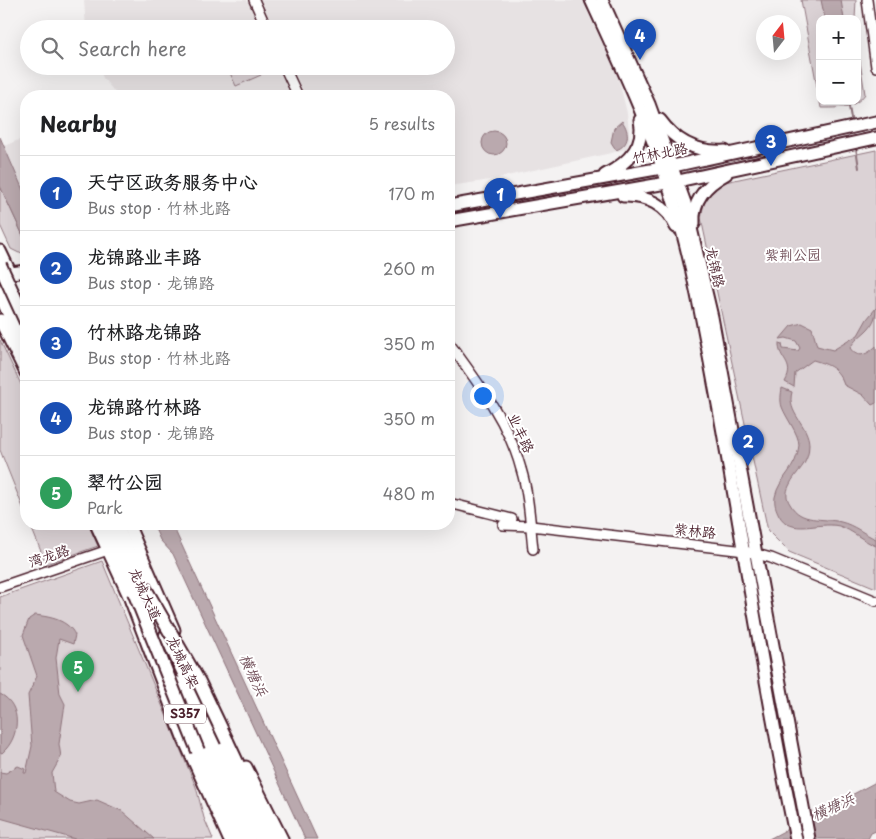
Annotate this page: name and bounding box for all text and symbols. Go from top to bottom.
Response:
north arrow [756,15,801,60]
map controls [816,15,861,105]
button: + [816,15,861,60]
pin: 4 [624,19,656,60]
search box [20,20,455,75]
icon: search [38,34,66,62]
text: Search here [78,34,187,62]
button: − [816,60,861,105]
text: Nearby [40,107,117,139]
text: 5 results [368,111,435,135]
pin: 3 [755,125,787,166]
street label: 竹林北路 [630,137,689,168]
text: 天宁区政务服务中心 [87,167,258,195]
pin: 1 [484,178,516,219]
text: 1 [52,181,60,205]
text: 170 m [389,181,435,205]
text: Bus stop · 竹林北路 [87,195,231,219]
text: 龙锦路业丰路 [87,242,201,270]
street label: 龙锦路 [701,244,730,290]
park label: 紫荆公园 [765,244,821,265]
text: 2 [50,256,62,280]
text: 260 m [383,256,435,280]
text: Bus stop · 龙锦路 [87,270,215,294]
text: 竹林路龙锦路 [87,317,201,345]
text: 3 [51,331,61,355]
text: 350 m [383,331,435,355]
text: Bus stop · 竹林北路 [87,345,231,369]
your location [470,383,496,409]
text: 龙锦路竹林路 [87,392,201,420]
text: 4 [51,406,61,430]
text: 350 m [383,406,435,430]
street label: 业丰路 [503,409,540,456]
text: Bus stop · 龙锦路 [87,420,215,444]
pin: 2 [732,425,764,466]
text: 翠竹公园 [87,467,163,495]
text: 5 [51,481,61,505]
text: 480 m [383,481,435,505]
text: Park [87,495,123,519]
street label: 紫林路 [673,518,717,543]
street label: 湾龙路 [26,539,72,572]
street label: 龙城大道 [124,564,167,624]
street label: 龙城高架 [162,632,205,692]
water label: 横塘浜 [234,649,275,701]
pin: 5 [62,651,94,692]
road number: S357 [164,704,206,724]
water label: 横塘浜 [807,785,859,826]

